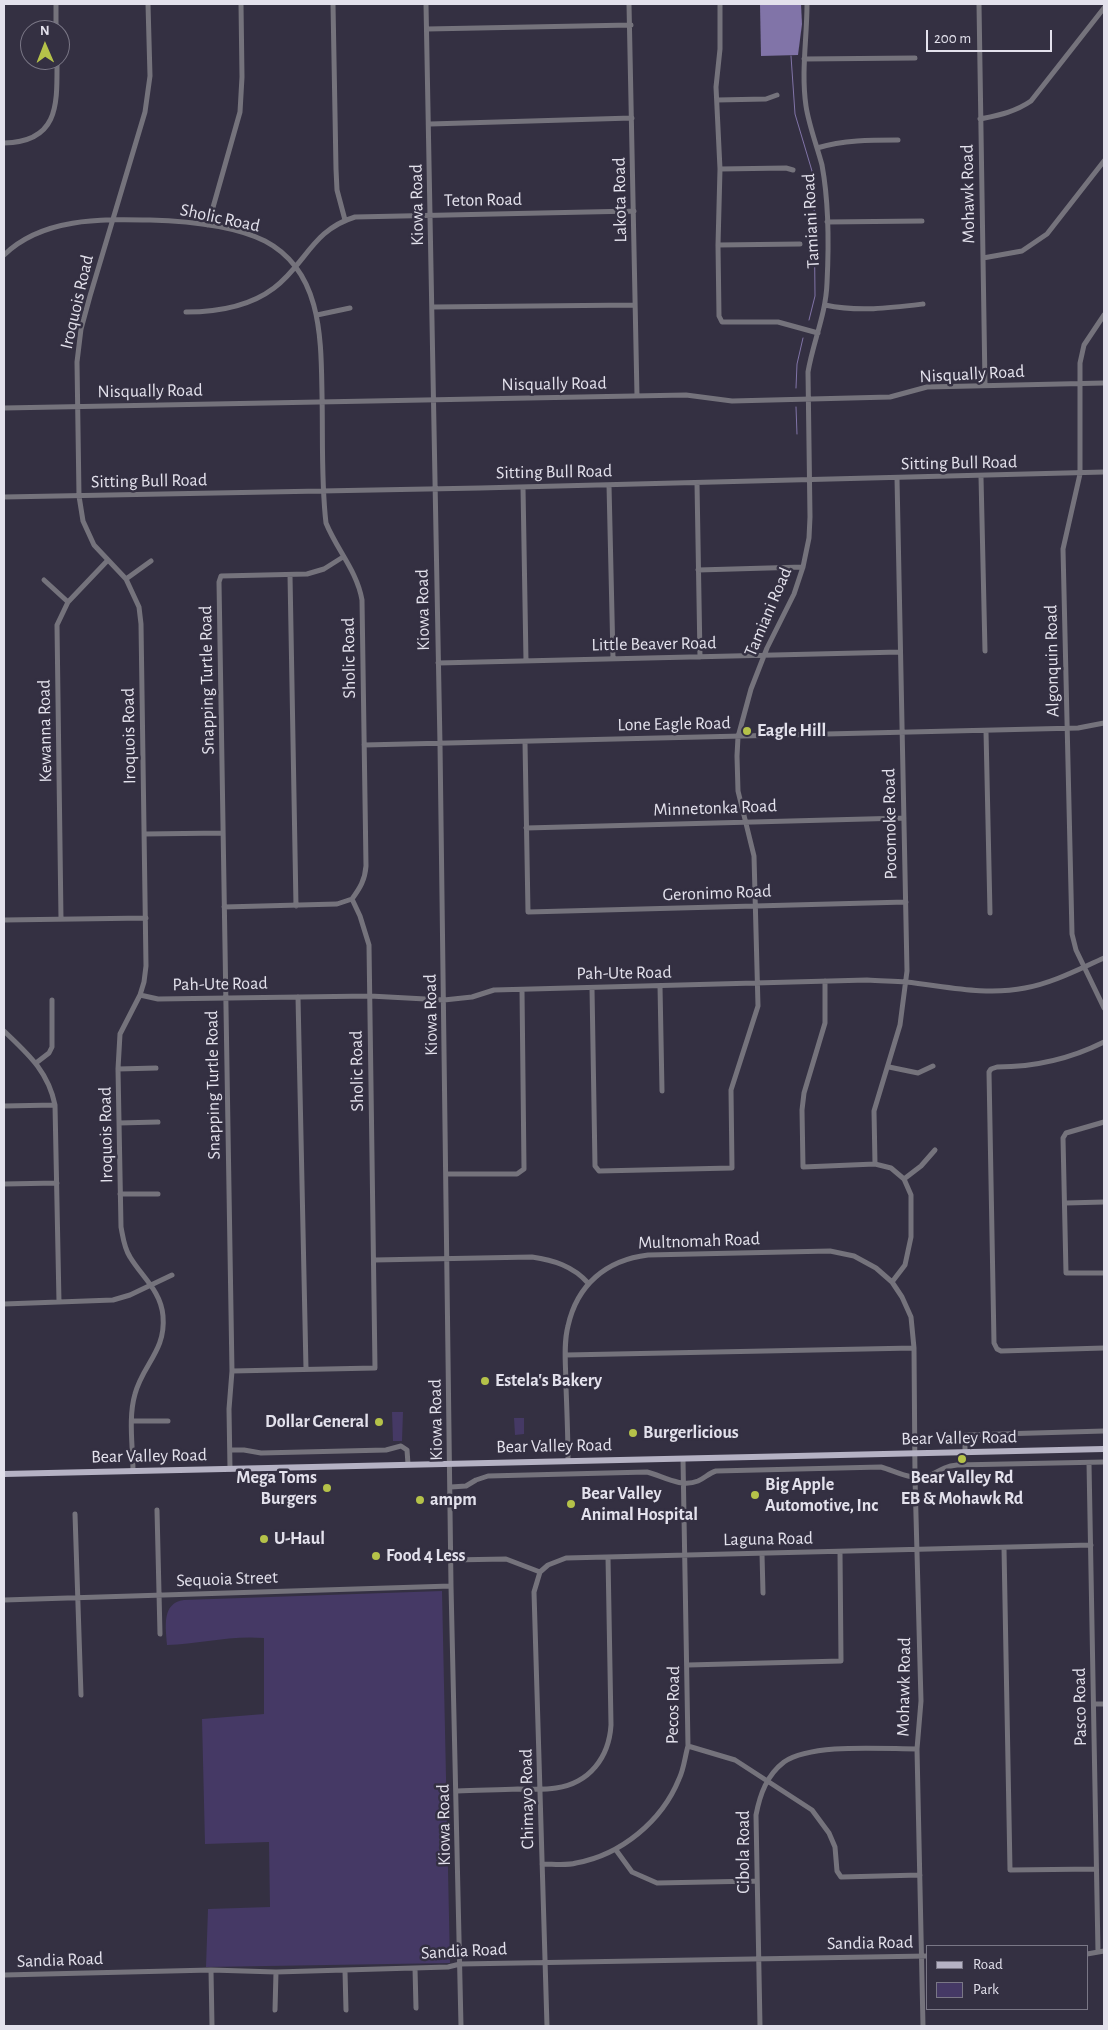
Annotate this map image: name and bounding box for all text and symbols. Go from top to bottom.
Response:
north arrow [20,20,70,70]
scale bar [928,20,1054,52]
text: N [40,24,50,38]
text: 200 m [934,31,971,46]
street label: Mohawk Road [956,144,980,244]
street label: Lakota Road [608,157,632,243]
street label: Kiowa Road [405,164,429,246]
street label: Tamiani Road [798,173,824,269]
street label: Teton Road [444,189,522,211]
street label: Sholic Road [178,199,262,237]
street label: Iroquois Road [56,253,98,351]
street label: Nisqually Road [919,360,1025,388]
street label: Nisqually Road [501,372,607,396]
street label: Nisqually Road [97,379,203,403]
street label: Sitting Bull Road [901,451,1017,475]
street label: Sitting Bull Road [496,460,612,484]
street label: Sitting Bull Road [91,469,207,493]
street label: Tamiani Road [739,564,797,660]
street label: Kiowa Road [411,569,435,651]
street label: Snapping Turtle Road [195,605,219,755]
street label: Algonquin Road [1040,605,1064,717]
street label: Sholic Road [337,617,361,699]
street label: Little Beaver Road [591,632,717,656]
street label: Kewanna Road [33,679,57,783]
street label: Iroquois Road [117,688,141,784]
street label: Lone Eagle Road [617,712,731,736]
place label: Eagle Hill [757,720,826,742]
marker: Eagle Hill [741,725,753,737]
street label: Pocomoke Road [878,768,902,880]
street label: Minnetonka Road [653,795,777,821]
street label: Geronimo Road [662,880,772,906]
street label: Pah-Ute Road [576,961,672,985]
street label: Pah-Ute Road [172,972,268,996]
street label: Kiowa Road [419,974,443,1056]
street label: Snapping Turtle Road [201,1010,225,1160]
street label: Sholic Road [345,1030,369,1112]
street label: Iroquois Road [94,1087,118,1183]
street label: Multnomah Road [638,1228,760,1254]
place label: Estela's Bakery [495,1370,602,1392]
marker: Estela's Bakery [479,1375,491,1387]
street label: Kiowa Road [424,1379,448,1461]
place label: Dollar General [265,1411,369,1433]
marker: Dollar General [373,1416,385,1428]
place label: Burgerlicious [643,1422,739,1444]
street label: Bear Valley Road [901,1426,1017,1450]
marker: Burgerlicious [627,1427,639,1439]
street label: Bear Valley Road [496,1434,612,1458]
street label: Bear Valley Road [91,1444,207,1468]
marker: Bear Valley Rd EB & Mohawk Rd [956,1453,968,1465]
place label: Mega Toms Burgers [236,1467,317,1510]
place label: Bear Valley Rd EB & Mohawk Rd [901,1467,1023,1510]
place label: Big Apple Automotive, Inc [765,1474,878,1516]
marker: Mega Toms Burgers [321,1482,333,1494]
place label: Bear Valley Animal Hospital [581,1483,698,1526]
place label: ampm [430,1489,477,1511]
marker: Big Apple Automotive, Inc [749,1489,761,1501]
marker: ampm [414,1494,426,1506]
marker: Bear Valley Animal Hospital [565,1498,577,1510]
street label: Laguna Road [723,1527,813,1551]
place label: U-Haul [274,1528,325,1550]
marker: U-Haul [258,1533,270,1545]
place label: Food 4 Less [386,1545,465,1567]
marker: Food 4 Less [370,1550,382,1562]
street label: Sequoia Street [176,1566,278,1592]
street label: Mohawk Road [892,1637,916,1737]
street label: Pecos Road [662,1666,684,1744]
street label: Pasco Road [1069,1668,1091,1746]
street label: Chimayo Road [515,1749,539,1849]
street label: Kiowa Road [432,1784,456,1866]
street label: Cibola Road [733,1810,755,1894]
street label: Sandia Road [827,1931,913,1955]
street label: Sandia Road [420,1938,508,1964]
legend [926,1945,1088,2010]
street label: Sandia Road [16,1948,104,1972]
text: Road [973,1957,1003,1972]
text: Park [973,1982,999,1997]

